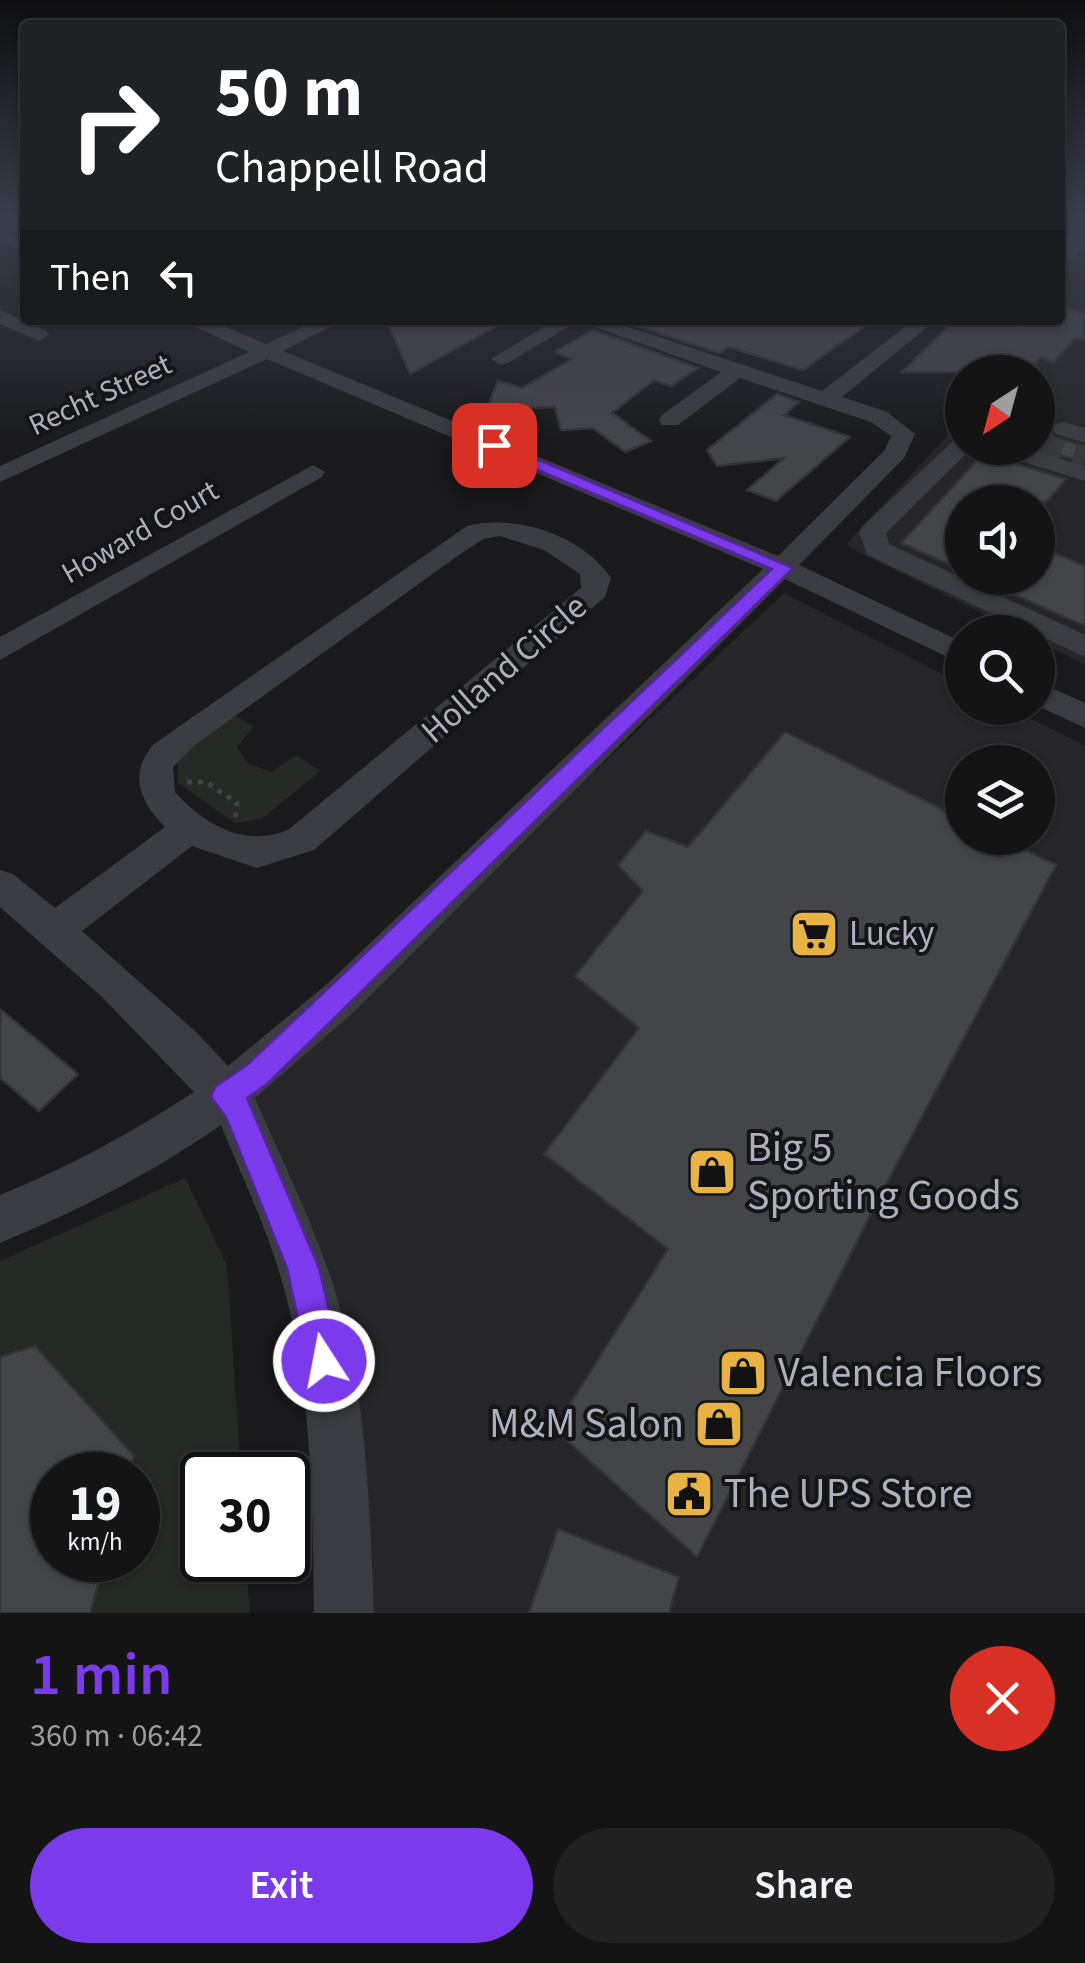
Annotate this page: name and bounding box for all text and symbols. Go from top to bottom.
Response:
text: 50 m [215,43,363,143]
icon: right [50,60,180,190]
text: Chappell Road [215,136,489,200]
icon: left [151,250,206,305]
text: Then [50,251,131,305]
street label: Recht Street [22,343,178,447]
north arrow [945,355,1055,465]
map controls [945,355,1055,855]
pin [452,403,537,488]
icon: arrive [467,418,522,473]
street label: Howard Court [53,470,227,594]
button: sound [945,485,1055,595]
street label: Holland Circle [410,583,598,755]
button: search [945,615,1055,725]
button: layers [945,745,1055,855]
supermarket icon: Lucky [788,908,840,960]
place label: Lucky [849,909,934,959]
place label: Big 5 Sporting Goods [747,1118,1020,1226]
shop icon: Big 5 Sporting Goods [686,1146,738,1198]
position arrow [272,1309,376,1413]
place label: Valencia Floors [778,1343,1042,1403]
shop icon: Valencia Floors [717,1347,769,1399]
place label: M&M Salon [489,1394,684,1454]
shop icon: M&M Salon [693,1398,745,1450]
speed limit sign: 30 [180,1452,310,1582]
place label: The UPS Store [724,1464,973,1524]
public building icon: The UPS Store [663,1468,715,1520]
text: 19 [69,1469,121,1540]
text: km/h [67,1524,123,1560]
text: 1 min [30,1633,173,1718]
button: close [950,1646,1055,1751]
text: 360 m · 06:42 [30,1713,203,1759]
button: Exit [30,1828,533,1943]
button: Share [553,1828,1055,1943]

